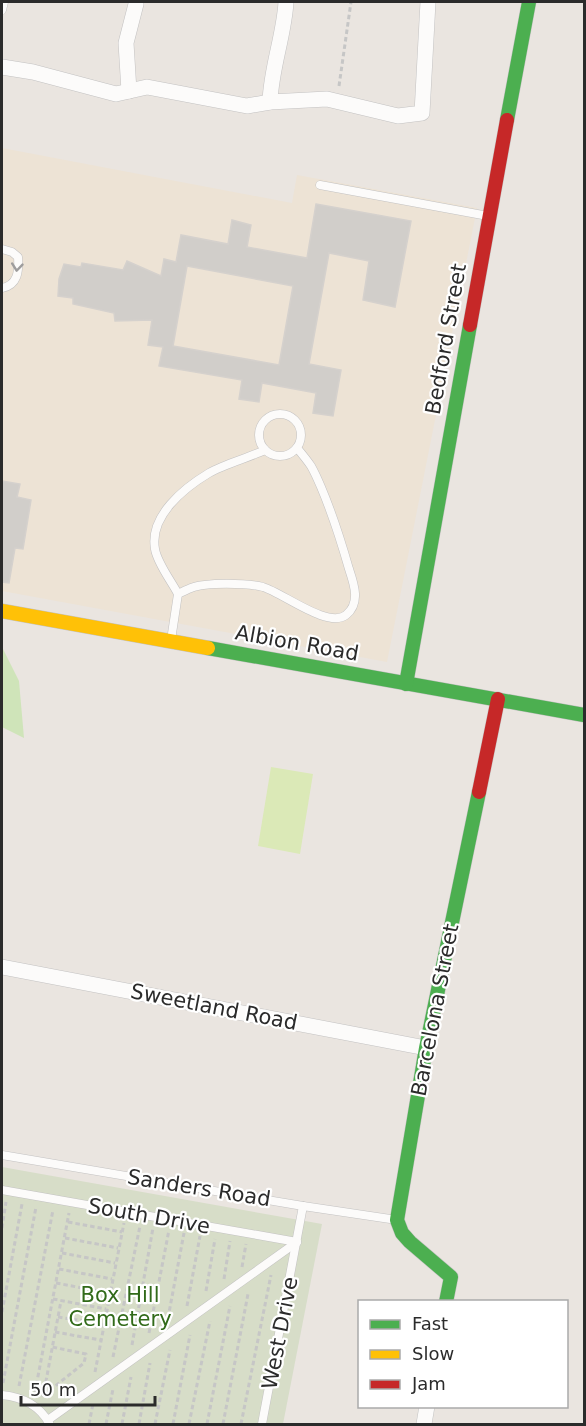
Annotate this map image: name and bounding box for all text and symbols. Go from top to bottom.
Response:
street label: Bedford Street [421,262,471,416]
one-way arrow [12,263,24,272]
street label: Albion Road [233,620,361,666]
street label: Barcelona Street [406,922,464,1098]
street label: Sweetland Road [129,979,299,1035]
street label: Sanders Road [126,1165,272,1211]
street label: South Drive [86,1193,212,1239]
street label: West Drive [257,1275,303,1391]
park label: Box Hill Cemetery [68,1283,172,1331]
legend [358,1300,568,1408]
text: Fast [412,1313,448,1334]
text: Slow [412,1343,454,1364]
scale bar [21,1369,154,1407]
text: Jam [411,1373,446,1394]
text: 50 m [30,1379,76,1400]

